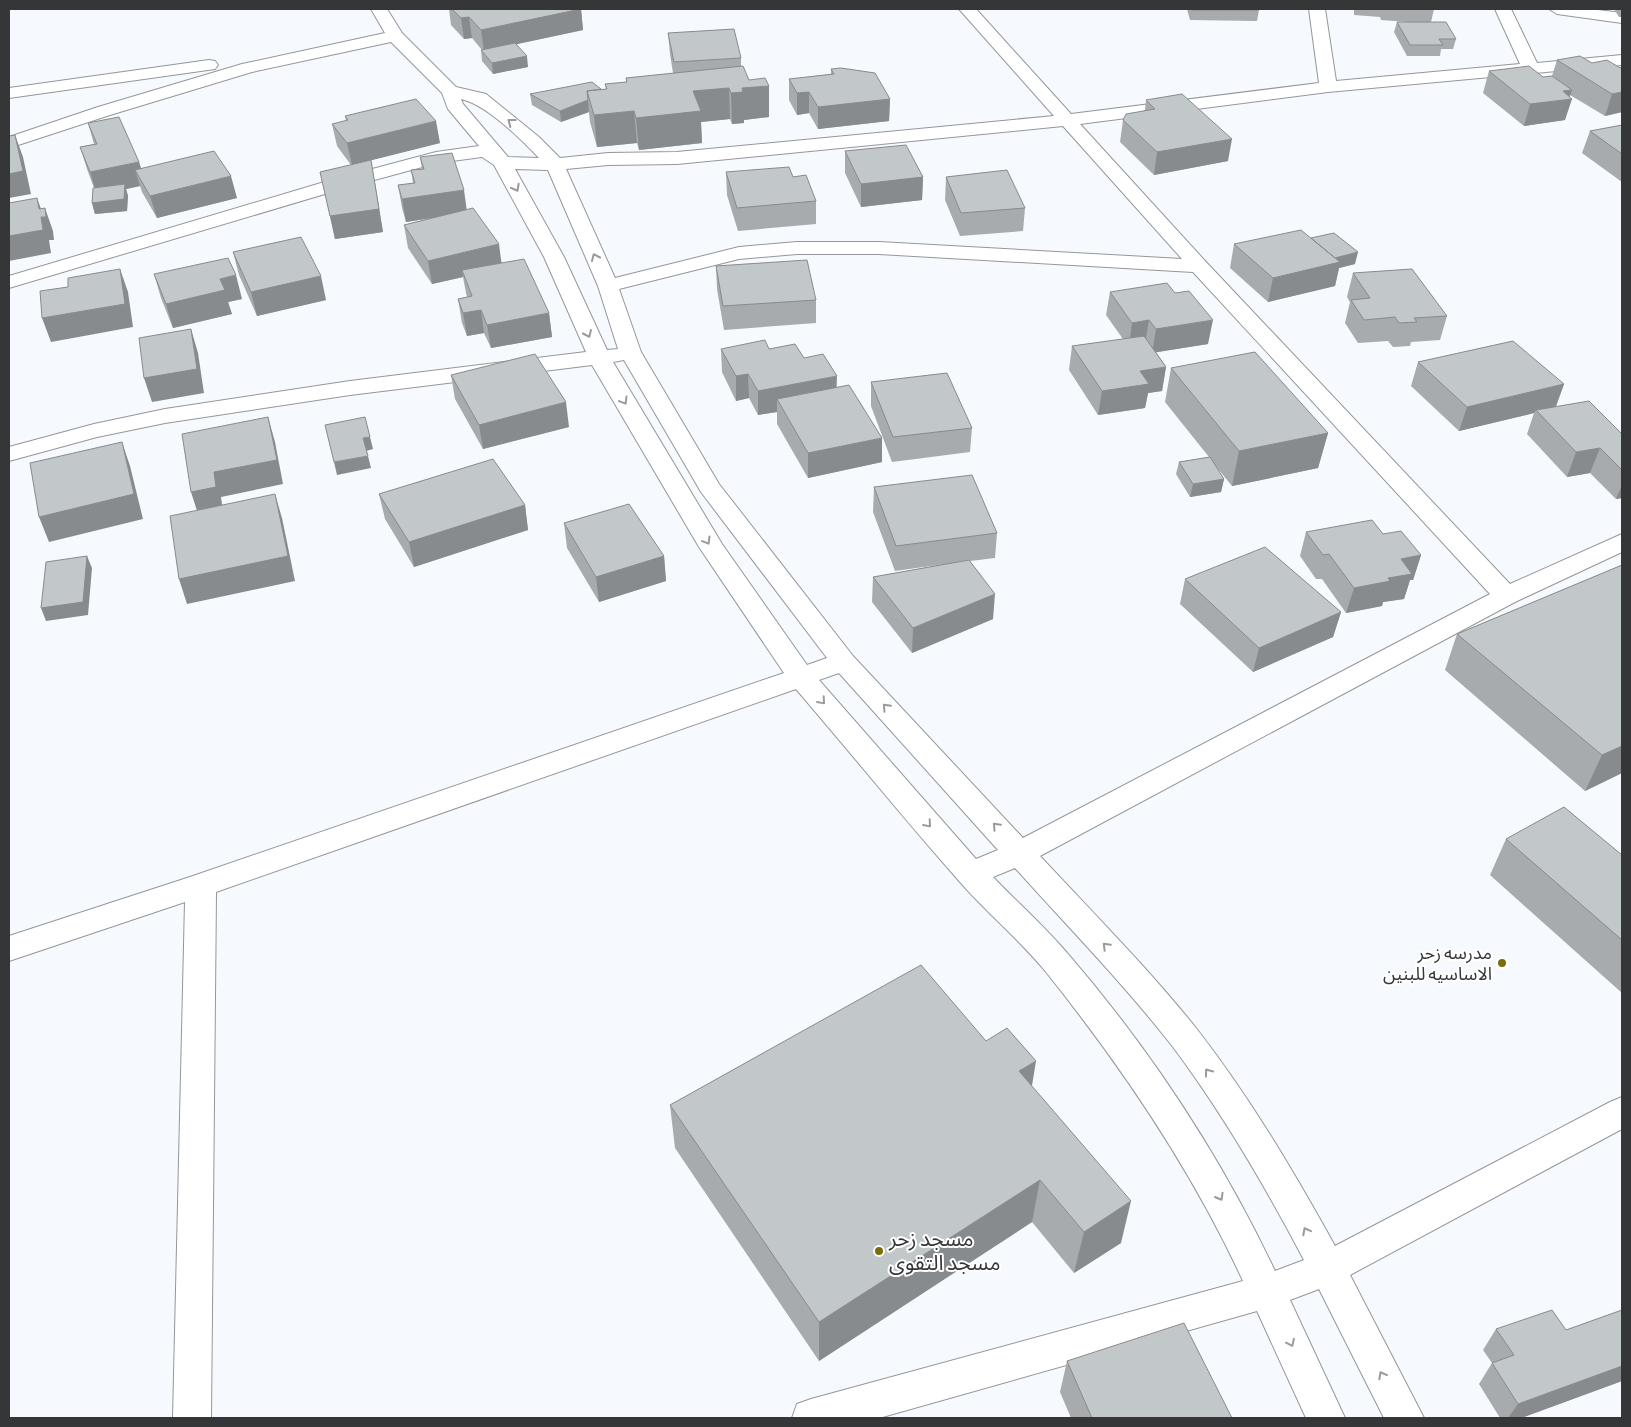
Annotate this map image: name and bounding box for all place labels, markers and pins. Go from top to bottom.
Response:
place label: مدرسه زحر الاساسيه للبنين [1383,945,1492,985]
marker: مدرسه زحر الاساسيه للبنين [1496,957,1508,969]
place label: مسجد زحر مسجد التقوى [888,1229,1000,1275]
marker: مسجد زحر مسجد التقوى [873,1245,885,1257]

